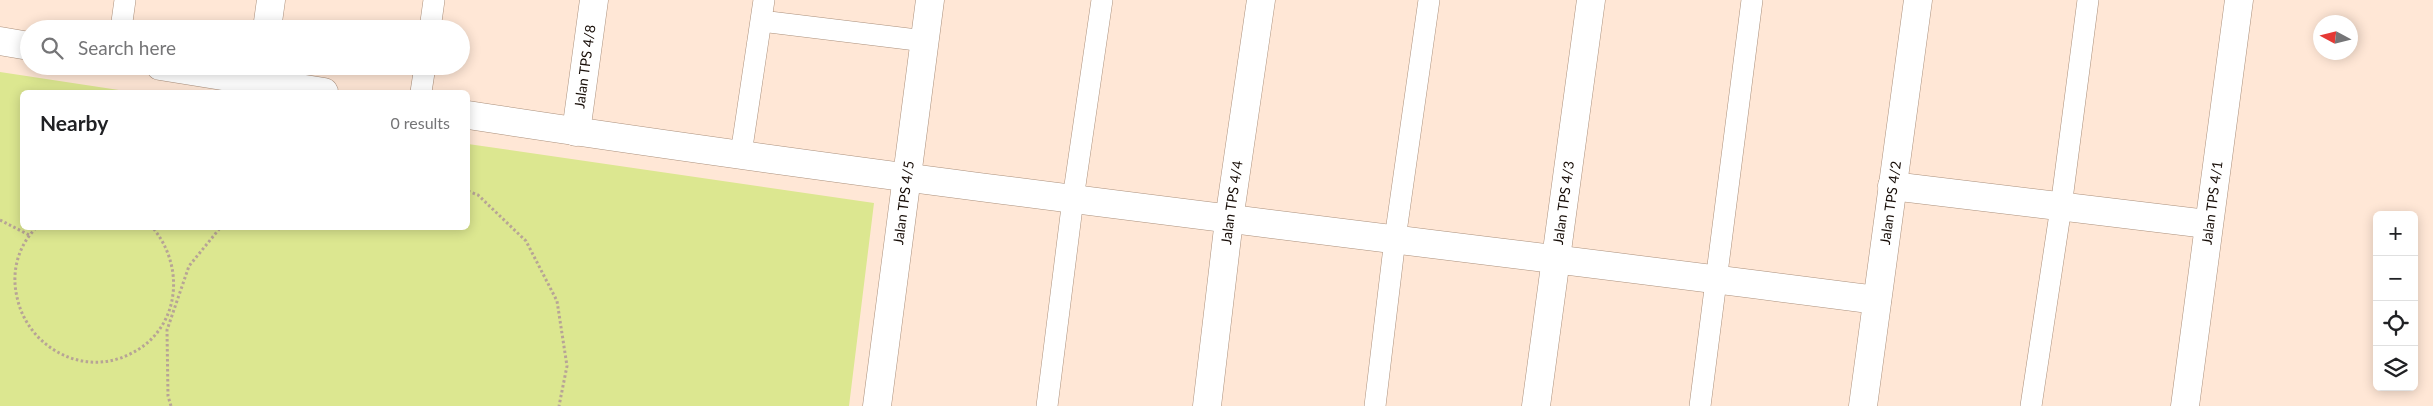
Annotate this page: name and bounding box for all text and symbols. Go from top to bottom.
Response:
north arrow [2313,15,2358,60]
search box [20,20,470,75]
street label: Jalan TPS 4/8 [570,24,599,109]
icon: search [38,34,66,62]
text: Search here [78,36,176,59]
text: Nearby [40,110,108,135]
text: 0 results [390,113,450,132]
street label: Jalan TPS 4/4 [1217,159,1246,245]
street label: Jalan TPS 4/5 [889,160,917,246]
street label: Jalan TPS 4/3 [1549,160,1577,246]
street label: Jalan TPS 4/2 [1876,160,1904,246]
street label: Jalan TPS 4/1 [2198,160,2226,246]
map controls [2373,211,2418,391]
button: + [2373,211,2418,256]
button: − [2373,256,2418,301]
button: locate [2373,301,2418,346]
button: layers [2373,346,2418,391]

